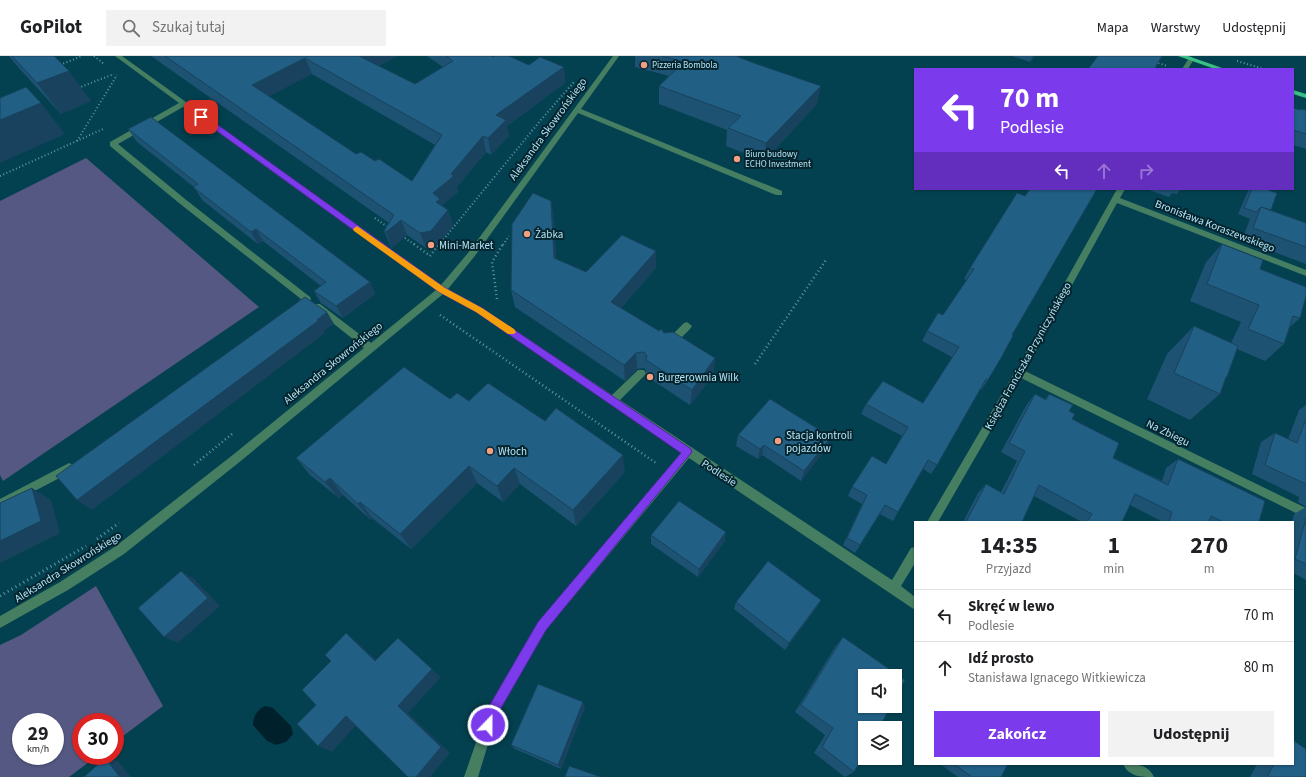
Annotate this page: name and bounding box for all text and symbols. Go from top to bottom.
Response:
search box [106,10,386,46]
text: GoPilot [20,14,82,41]
icon: search [120,17,142,39]
text: Szukaj tutaj [152,17,225,38]
text: Mapa [1097,18,1129,38]
text: Warstwy [1151,18,1200,38]
text: Udostępnij [1222,18,1286,38]
place label: Pizzeria Bombola [652,59,717,72]
marker: Pizzeria Bombola [639,60,649,70]
street label: Aleksandra Skowrońskiego [506,75,590,183]
text: 70 m [1000,78,1059,118]
icon: left [934,84,986,136]
pin [184,100,218,134]
icon: arrive [190,106,212,128]
text: Podlesie [1000,115,1064,140]
place label: Biuro budowy ECHO Investment [745,148,811,171]
marker: Biuro budowy ECHO Investment [732,154,742,164]
icon: left [1051,160,1073,182]
icon: ahead [1093,160,1115,182]
icon: right [1135,160,1157,182]
street label: Bronisława Koraszewskiego [1153,196,1277,256]
place label: Żabka [535,227,563,242]
marker: Żabka [522,229,532,239]
place label: Mini-Market [439,238,494,253]
marker: Mini-Market [426,240,436,250]
street label: Księdza Franciszka Przyniczyńskiego [981,279,1075,432]
street label: Aleksandra Skowrońskiego [280,318,386,408]
place label: Burgerownia Wilk [658,370,739,385]
marker: Burgerownia Wilk [645,372,655,382]
street label: Na Zbiegu [1144,416,1192,450]
place label: Stacja kontroli pojazdów [786,428,852,456]
marker: Stacja kontroli pojazdów [773,436,783,446]
place label: Włoch [498,444,527,459]
marker: Włoch [485,446,495,456]
street label: Podlesie [699,456,740,490]
street label: Aleksandra Skowrońskiego [12,528,124,606]
text: 14:35 [980,528,1038,563]
text: 1 [1108,528,1120,563]
text: 270 [1190,528,1228,563]
text: Przyjazd [986,560,1031,578]
text: min [1103,560,1124,578]
text: m [1204,560,1215,578]
text: Skręć w lewo [968,596,1055,617]
icon: left [934,605,956,627]
text: 70 m [1244,605,1274,626]
text: Podlesie [968,617,1014,635]
text: Idź prosto [968,648,1034,669]
icon: ahead [934,657,956,679]
text: 80 m [1244,657,1274,678]
map controls [858,669,902,765]
button: sound [858,669,902,713]
text: Stanisława Ignacego Witkiewicza [968,669,1146,687]
position arrow [467,704,509,746]
button: Zakończ [934,711,1100,757]
button: Udostępnij [1108,711,1274,757]
speed limit sign: 30 [72,713,124,765]
text: 29 [27,720,49,748]
button: layers [858,721,902,765]
text: km/h [27,742,49,756]

